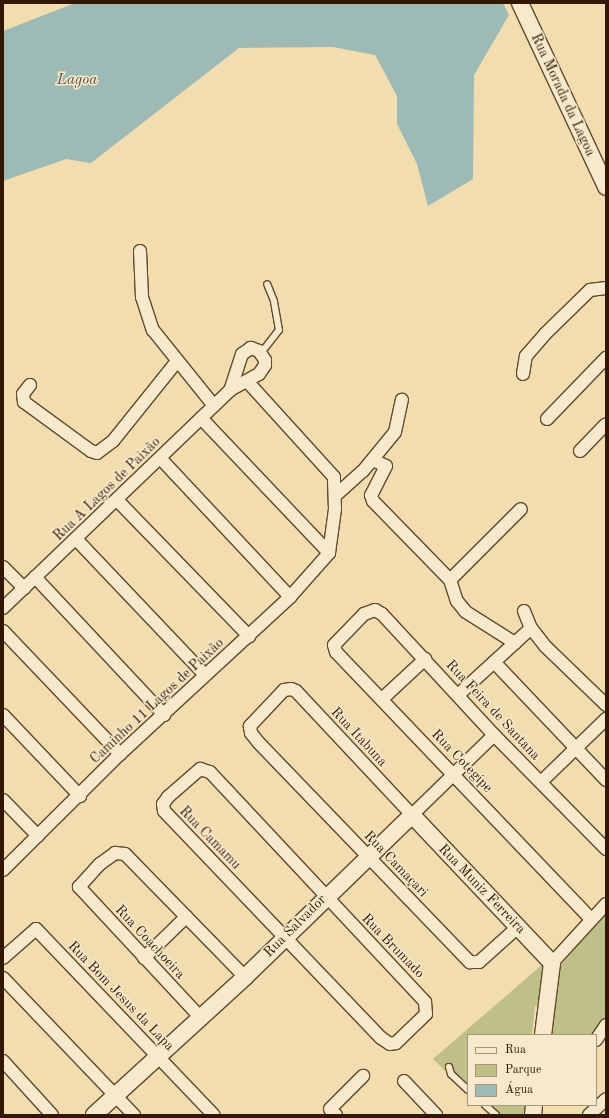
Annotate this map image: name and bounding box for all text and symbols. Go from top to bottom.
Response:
street label: Rua Morada da Lagoa [527,31,599,159]
water label: Lagoa [57,72,97,90]
street label: Rua A Lagos de Paixão [50,434,164,544]
street label: Caminho 11 Lagos de Paixão [87,635,227,767]
street label: Rua Feira de Santana [442,656,544,764]
street label: Rua Itabuna [327,704,391,770]
street label: Rua Cotegipe [428,726,496,796]
street label: Rua Camamu [176,803,244,873]
street label: Rua Camaçari [360,828,432,900]
street label: Rua Muniz Ferreira [435,841,529,937]
street label: Rua Salvador [260,891,330,961]
street label: Rua Coachoeira [111,901,189,983]
street label: Rua Brumado [358,910,428,982]
street label: Rua Bom Jesus da Lapa [64,938,178,1054]
legend [467,1034,597,1106]
text: Rua [505,1044,526,1056]
text: Parque [505,1064,541,1076]
text: Água [505,1084,533,1096]

